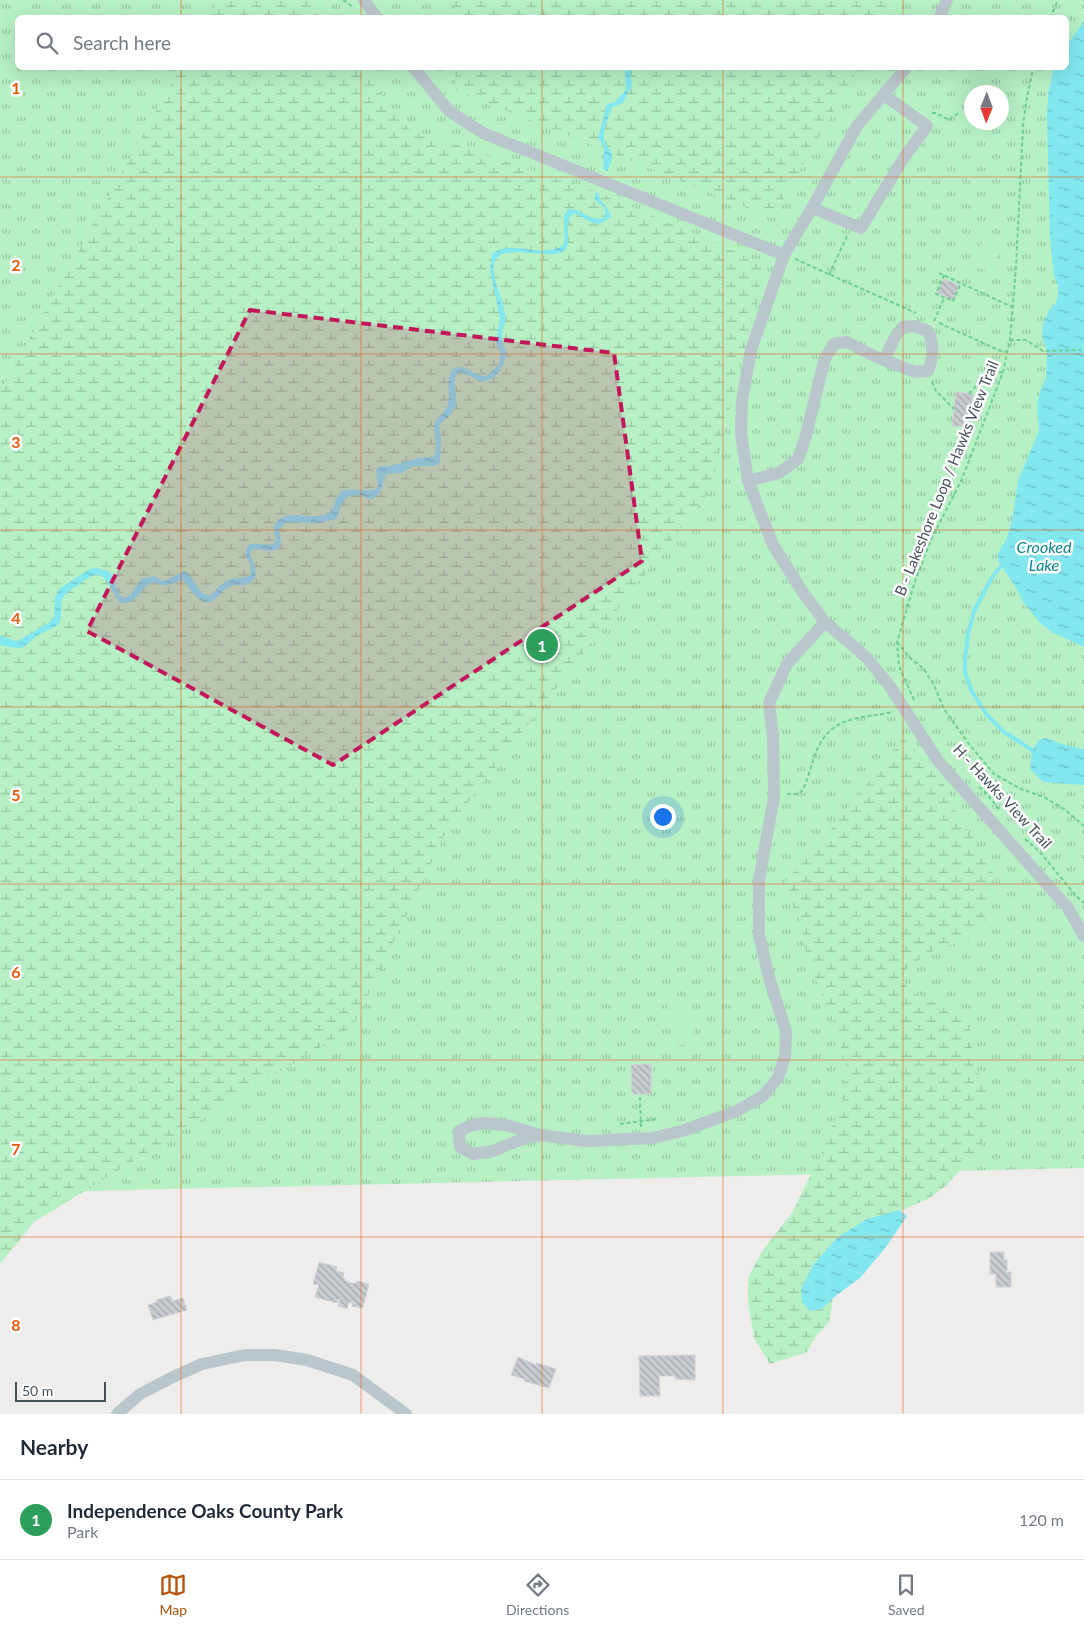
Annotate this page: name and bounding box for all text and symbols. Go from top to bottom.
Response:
search box [15,15,1069,70]
icon: search [33,29,61,57]
text: Search here [73,31,171,54]
text: 1 [11,78,21,97]
north arrow [964,85,1009,130]
text: 2 [11,255,21,274]
street label: B - Lakeshore Loop / Hawks View Trail [890,358,1002,598]
text: 3 [11,432,21,451]
water label: Crooked Lake [1017,537,1072,574]
text: 4 [11,608,21,627]
pin: 1 [526,626,558,664]
street label: H - Hawks View Trail [950,740,1056,852]
text: 5 [11,785,21,804]
your location [650,804,676,830]
text: 6 [11,962,21,981]
text: 7 [11,1139,21,1158]
text: 8 [11,1315,21,1334]
scale bar [15,1379,106,1402]
text: 50 m [22,1382,53,1399]
text: Nearby [20,1434,88,1459]
text: Independence Oaks County Park [67,1499,343,1522]
text: 1 [31,1510,41,1529]
text: 120 m [1019,1510,1064,1529]
text: Park [67,1522,98,1541]
tab: Map [159,1571,187,1618]
tab: Directions [506,1571,569,1618]
tab: Saved [888,1571,925,1618]

